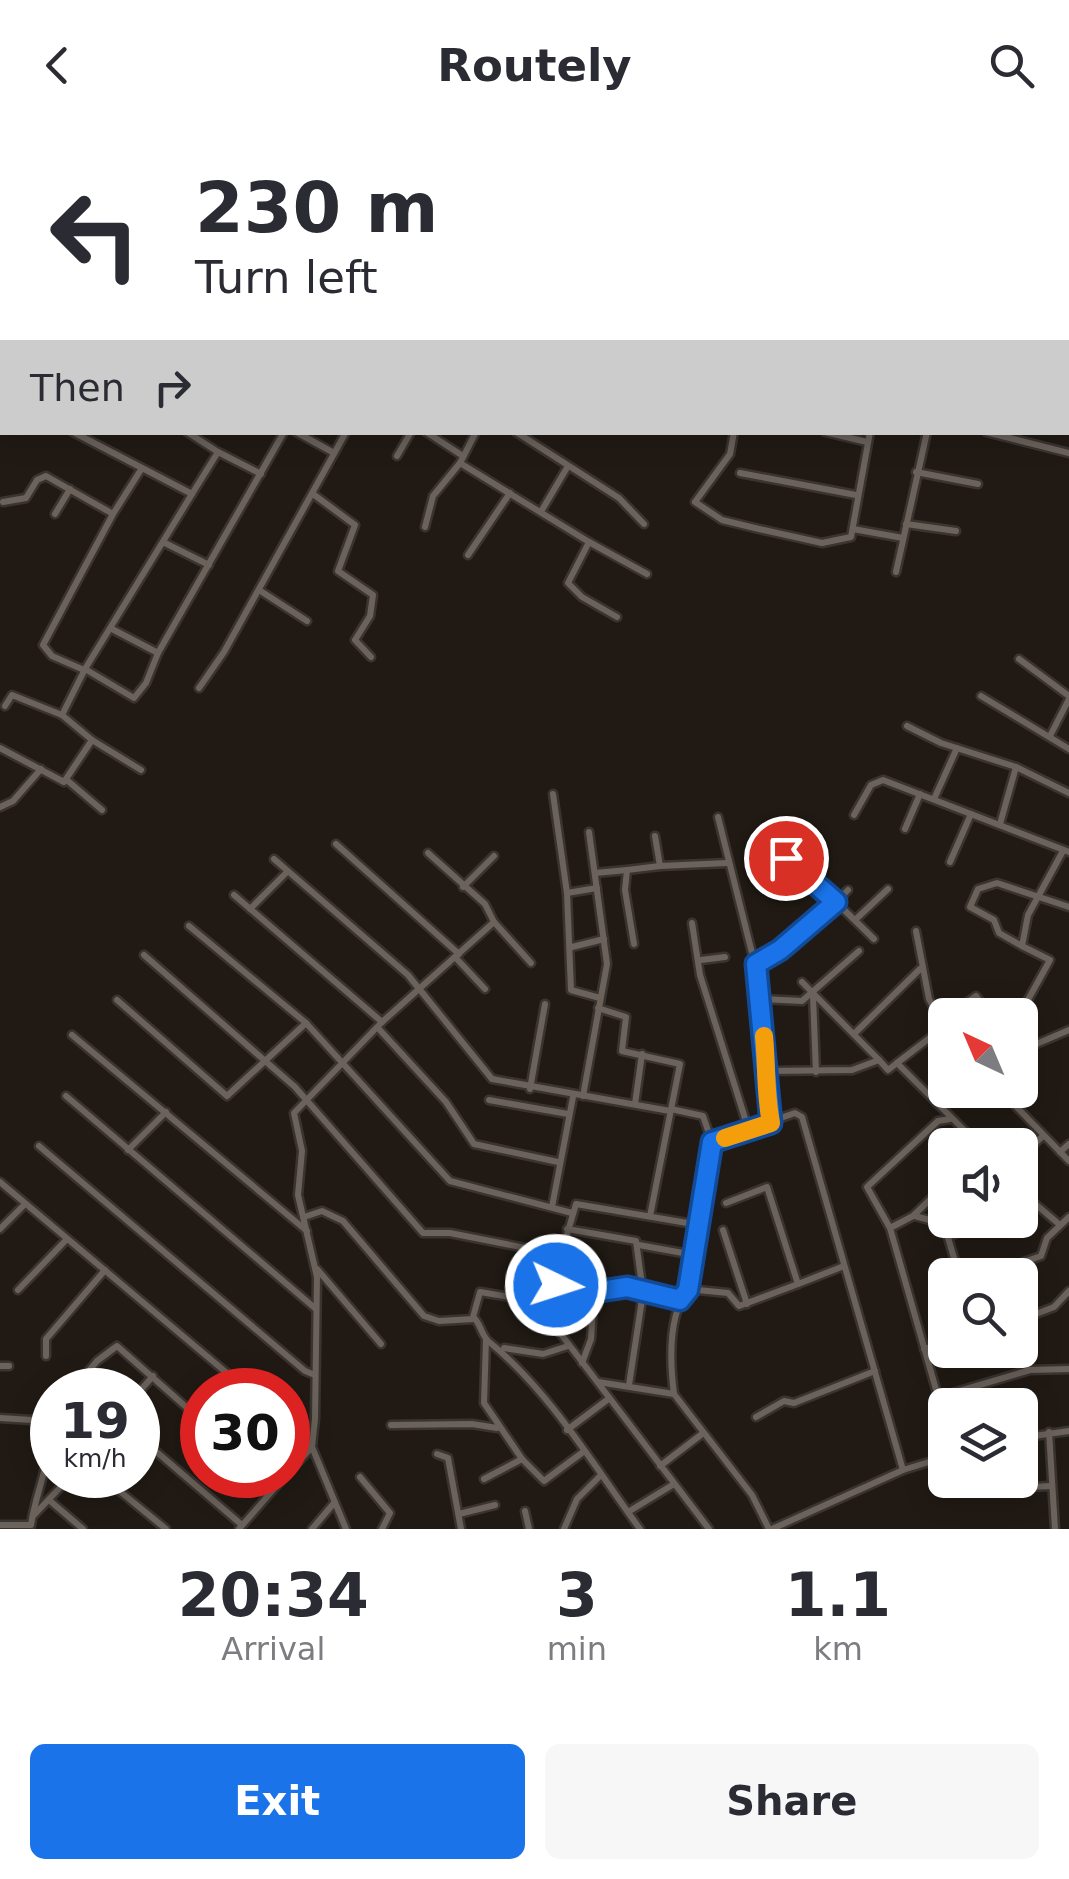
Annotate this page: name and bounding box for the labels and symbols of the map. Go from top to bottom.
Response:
pin [744,816,829,901]
north arrow [928,998,1038,1108]
position arrow [504,1233,608,1337]
speed limit sign: 30 [180,1368,310,1498]

